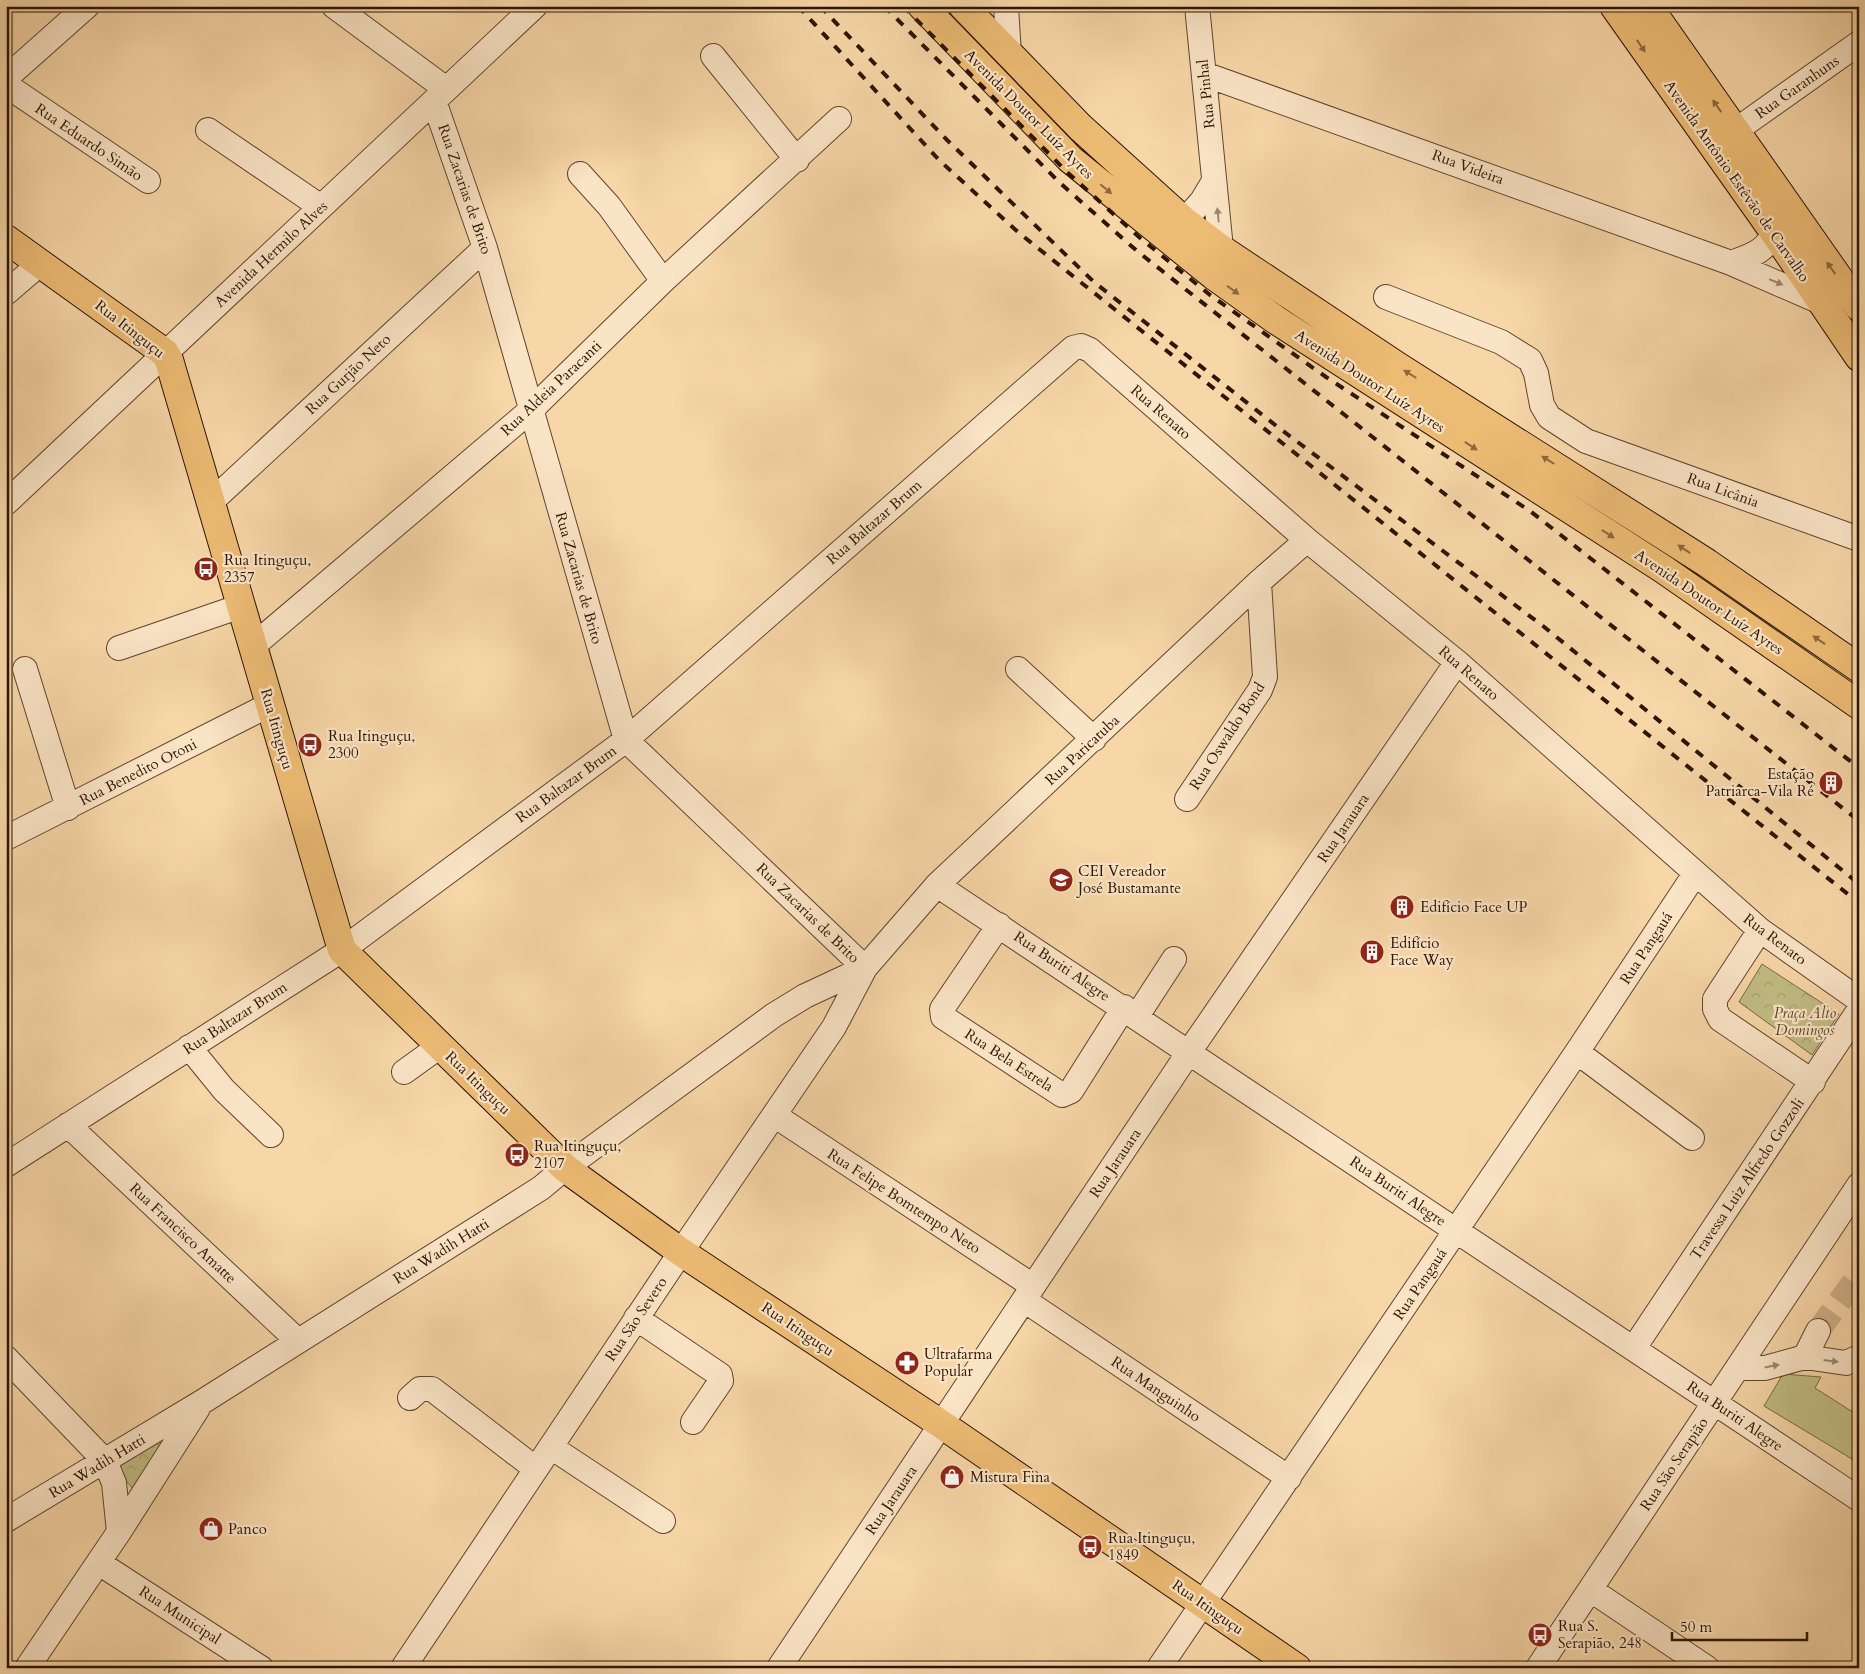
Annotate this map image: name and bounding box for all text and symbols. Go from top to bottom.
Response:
one-way arrow [1637,40,1646,53]
street label: Avenida Doutor Luíz Ayres [960,45,1098,183]
street label: Rua Garanhuns [1751,51,1843,123]
street label: Rua Pinhal [1192,58,1220,129]
street label: Avenida Antônio Estêvão de Carvalho [1659,76,1815,286]
street label: Rua Eduardo Simão [31,99,147,185]
one-way arrow [1712,99,1722,113]
street label: Rua Zacarias de Brito [433,121,497,257]
street label: Rua Videira [1429,145,1507,189]
one-way arrow [1099,183,1112,194]
street label: Avenida Hermilo Alves [210,196,332,312]
one-way arrow [1213,207,1221,223]
one-way arrow [1825,262,1836,275]
one-way arrow [1769,279,1783,287]
one-way arrow [1226,285,1240,295]
street label: Rua Itinguçu [91,295,169,363]
street label: Avenida Doutor Luíz Ayres [1291,325,1449,437]
street label: Rua Gurjão Neto [301,329,395,419]
street label: Rua Aldeia Paracanti [496,336,606,440]
one-way arrow [1403,370,1416,379]
street label: Rua Renato [1126,380,1196,444]
one-way arrow [1464,441,1478,451]
one-way arrow [1541,456,1554,465]
street label: Rua Licânia [1684,468,1762,512]
street label: Rua Baltazar Brum [822,475,926,569]
street label: Rua Zacarias de Brito [551,510,607,646]
one-way arrow [1601,529,1615,538]
one-way arrow [1678,544,1691,553]
street label: Avenida Doutor Luíz Ayres [1631,545,1787,659]
place label: Rua Itinguçu, 2357 [224,550,311,587]
bus stop icon: Rua Itinguçu, 2357 [193,556,219,582]
one-way arrow [1812,635,1825,645]
street label: Rua Renato [1434,641,1504,705]
street label: Rua Oswaldo Bond [1185,678,1269,794]
street label: Rua Itinguçu [256,686,298,772]
street label: Rua Paricatuba [1040,710,1124,790]
place label: Rua Itinguçu, 2300 [328,726,415,763]
bus stop icon: Rua Itinguçu, 2300 [297,732,323,758]
street label: Rua Benedito Otoni [76,734,200,810]
street label: Rua Baltazar Brum [512,740,621,827]
place label: Estação Patriarca-Vila Ré [1705,764,1814,801]
building icon: Estação Patriarca-Vila Ré [1818,770,1844,796]
street label: Rua Jarauara [1313,789,1374,866]
street label: Rua Zacarias de Brito [752,858,864,968]
place label: CEI Vereador José Bustamante [1076,861,1181,898]
school or university icon: CEI Vereador José Bustamante [1048,867,1074,893]
building icon: Edifício Face UP [1389,894,1415,920]
place label: Edifício Face UP [1420,897,1527,917]
street label: Rua Pangauá [1615,907,1677,988]
street label: Rua Renato [1739,909,1811,969]
street label: Rua Buriti Alegre [1010,926,1114,1006]
place label: Edifício Face Way [1390,933,1454,970]
building icon: Edifício Face Way [1359,939,1385,965]
street label: Rua Baltazar Brum [179,977,291,1059]
park label: Praça Alto Domingos [1774,1003,1836,1040]
street label: Rua Bela Estrela [961,1024,1058,1096]
street label: Rua Itinguçu [441,1047,515,1119]
street label: Travessa Luiz Alfredo Gozzoli [1685,1094,1809,1264]
street label: Rua Jarauara [1085,1124,1146,1201]
place label: Rua Itinguçu, 2107 [534,1136,621,1173]
bus stop icon: Rua Itinguçu, 2107 [504,1142,530,1168]
street label: Rua Felipe Bomtempo Neto [823,1144,985,1258]
street label: Rua Buriti Alegre [1346,1151,1450,1231]
street label: Rua Francisco Amatte [125,1178,241,1288]
street label: Rua Wadih Hatti [389,1214,493,1288]
street label: Rua Pangauá [1389,1244,1452,1324]
street label: Rua São Severo [600,1273,672,1365]
street label: Rua Itinguçu [758,1297,838,1361]
place label: Ultrafarma Popular [924,1344,993,1381]
pharmacy icon: Ultrafarma Popular [894,1350,920,1376]
street label: Rua Manguinho [1107,1352,1205,1426]
one-way arrow [1824,1357,1840,1365]
one-way arrow [1764,1362,1780,1370]
street label: Rua Buriti Alegre [1683,1376,1787,1456]
street label: Rua São Serapião [1635,1413,1713,1515]
street label: Rua Wadih Hatti [45,1429,149,1503]
street label: Rua Jarauara [861,1461,922,1538]
shop icon: Mistura Fina [939,1464,965,1490]
place label: Mistura Fina [970,1467,1051,1487]
shop icon: Panco [198,1516,224,1542]
place label: Panco [228,1519,267,1539]
place label: Rua Itinguçu, 1849 [1108,1528,1195,1565]
bus stop icon: Rua Itinguçu, 1849 [1077,1534,1103,1560]
street label: Rua Itinguçu [1168,1575,1248,1639]
street label: Rua Municipal [135,1581,225,1649]
scale bar [1672,1609,1808,1641]
place label: Rua S. Serapião, 248 [1558,1616,1642,1653]
text: 50 m [1680,1617,1712,1637]
bus stop icon: Rua S. Serapião, 248 [1527,1622,1553,1648]

